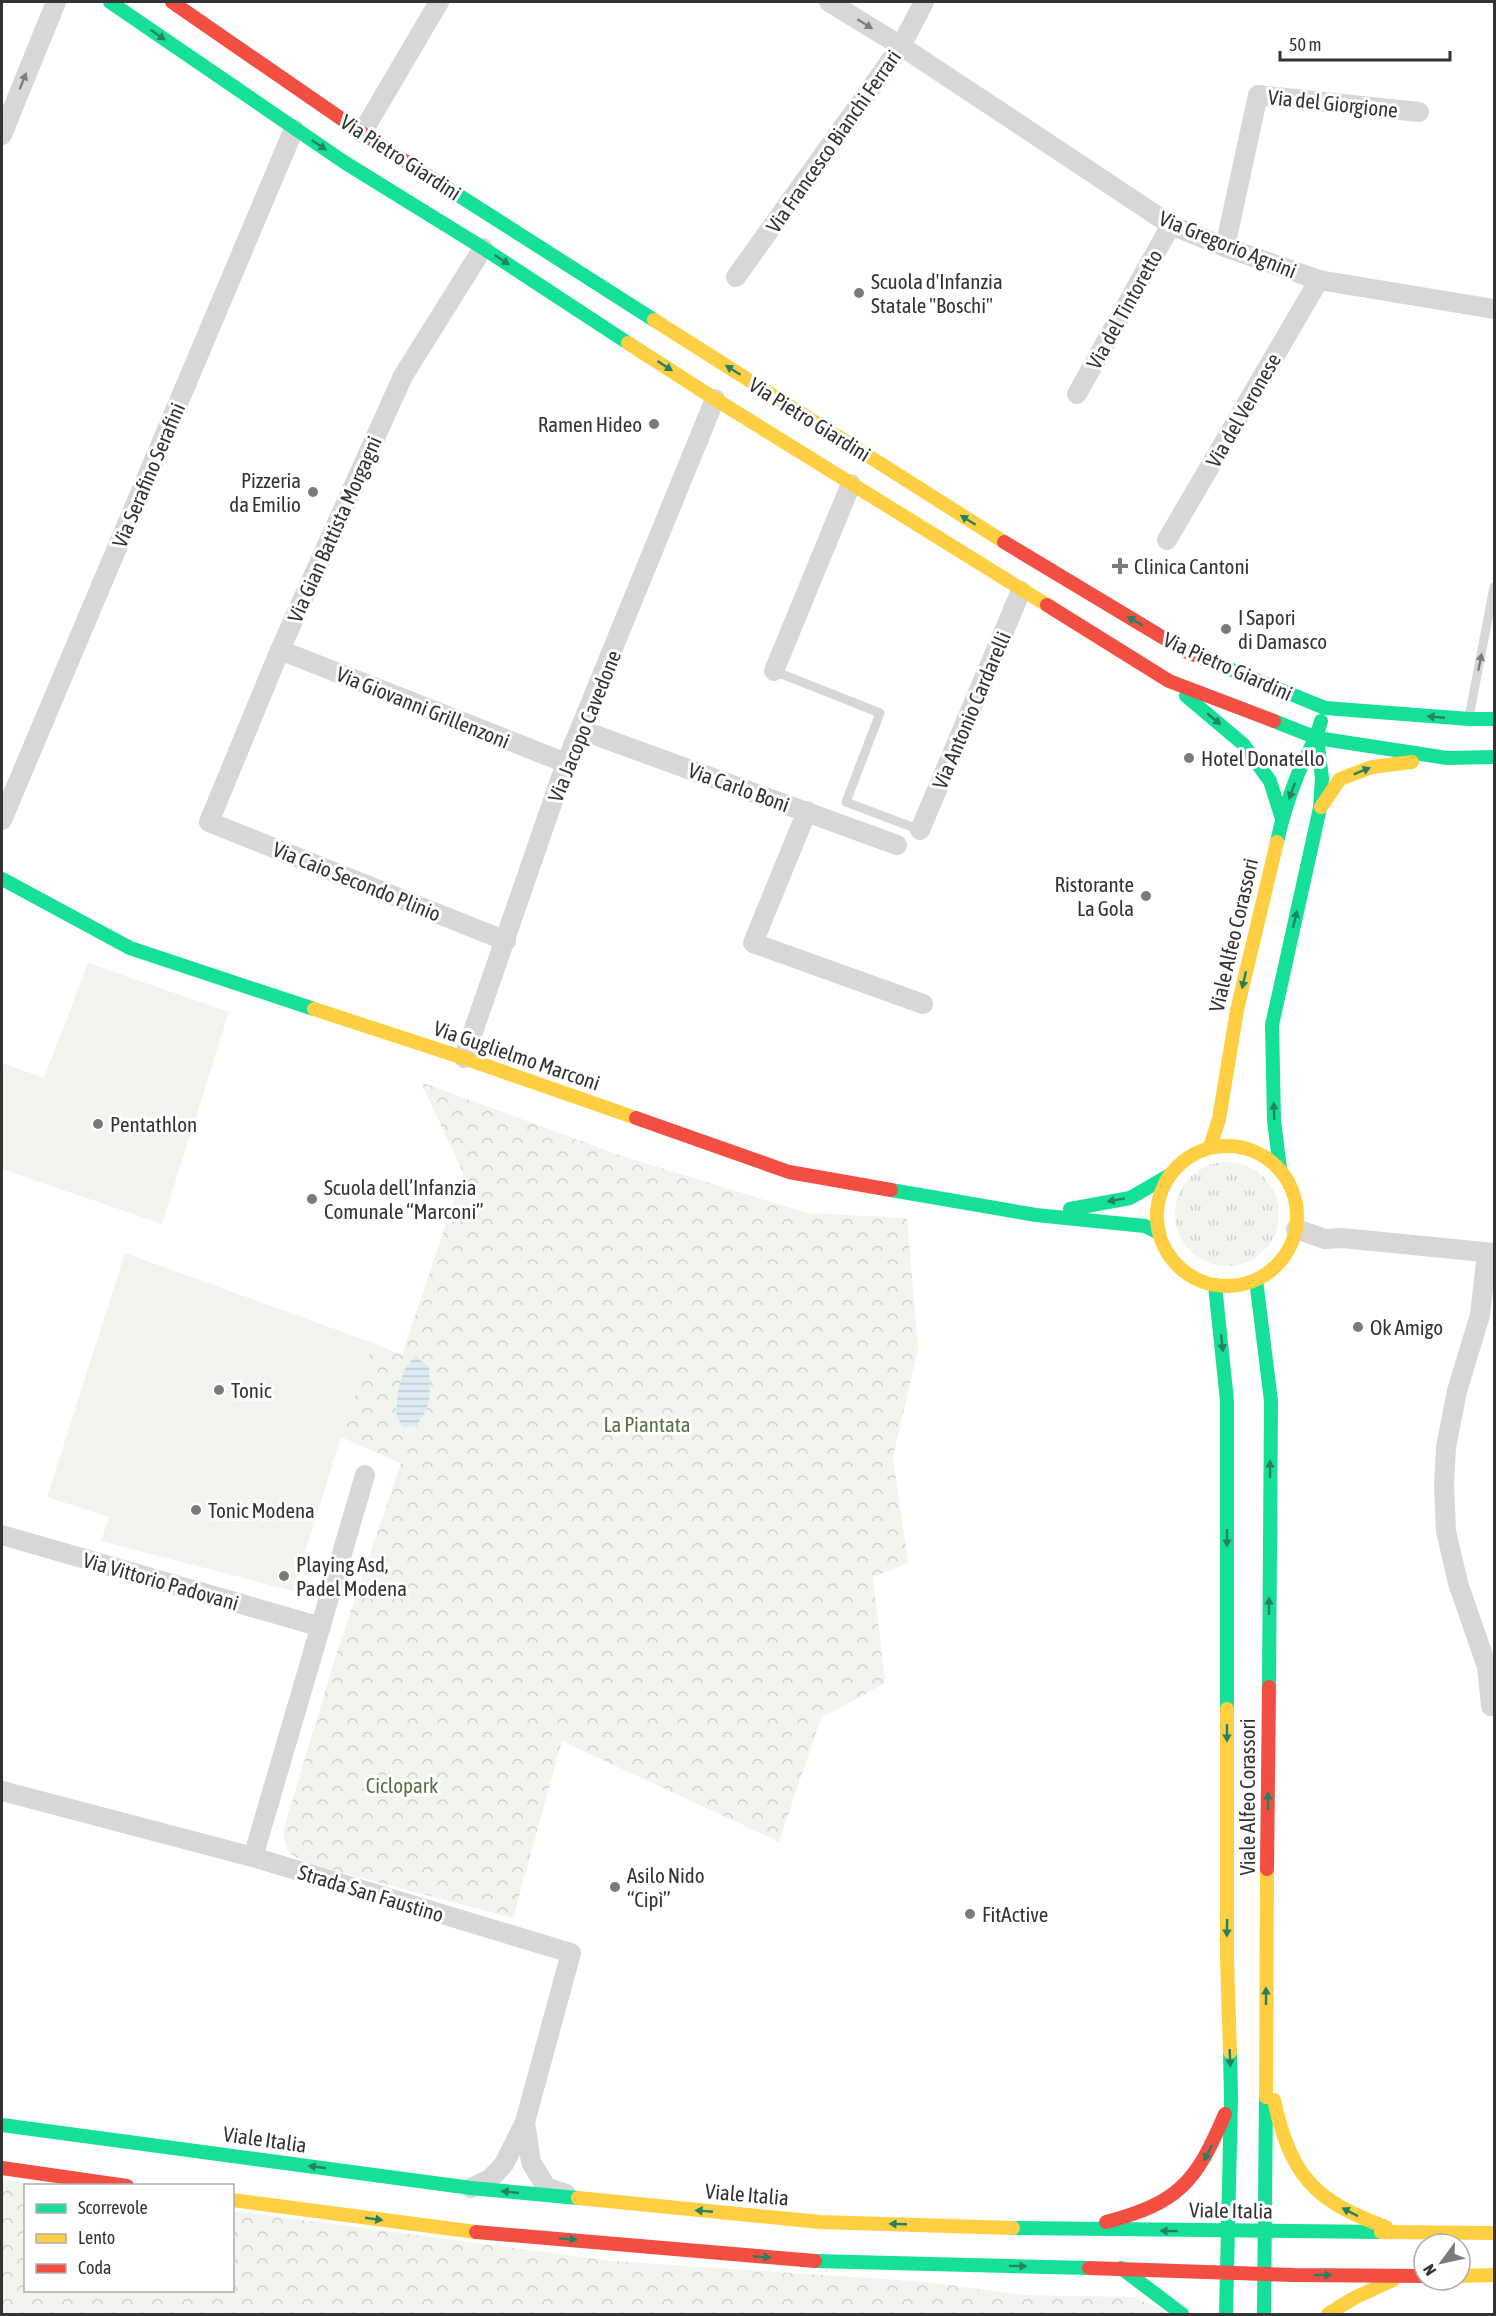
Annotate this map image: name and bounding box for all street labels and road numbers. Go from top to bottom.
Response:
street label: Via Francesco Bianchi Ferrari [761,45,905,237]
street label: Via del Giorgione [1267,84,1399,122]
street label: Via Pietro Giardini [336,109,466,205]
street label: Via Gregorio Agnini [1156,205,1300,283]
street label: Via del Tintoretto [1081,245,1167,373]
street label: Via del Veronese [1201,349,1285,471]
street label: Via Pietro Giardini [745,372,875,466]
street label: Via Serafino Serafini [107,399,189,551]
street label: Via Gian Battista Morgagni [282,432,386,626]
street label: Via Pietro Giardini [1160,627,1296,705]
street label: Via Antonio Cardarelli [927,628,1015,792]
street label: Via Jacopo Cavedone [543,647,625,805]
street label: Via Giovanni Grillenzoni [333,661,513,753]
street label: Via Carlo Boni [685,758,793,816]
street label: Via Caio Secondo Plinio [270,836,444,926]
street label: Viale Alfeo Corassori [1204,856,1262,1014]
street label: Via Guglielmo Marconi [431,1015,603,1095]
street label: Via Vittorio Padovani [80,1547,242,1615]
street label: Viale Alfeo Corassori [1235,1718,1259,1876]
street label: Strada San Faustino [295,1859,447,1927]
street label: Viale Italia [222,2121,308,2157]
street label: Viale Italia [704,2178,790,2210]
street label: Viale Italia [1189,2197,1273,2223]

